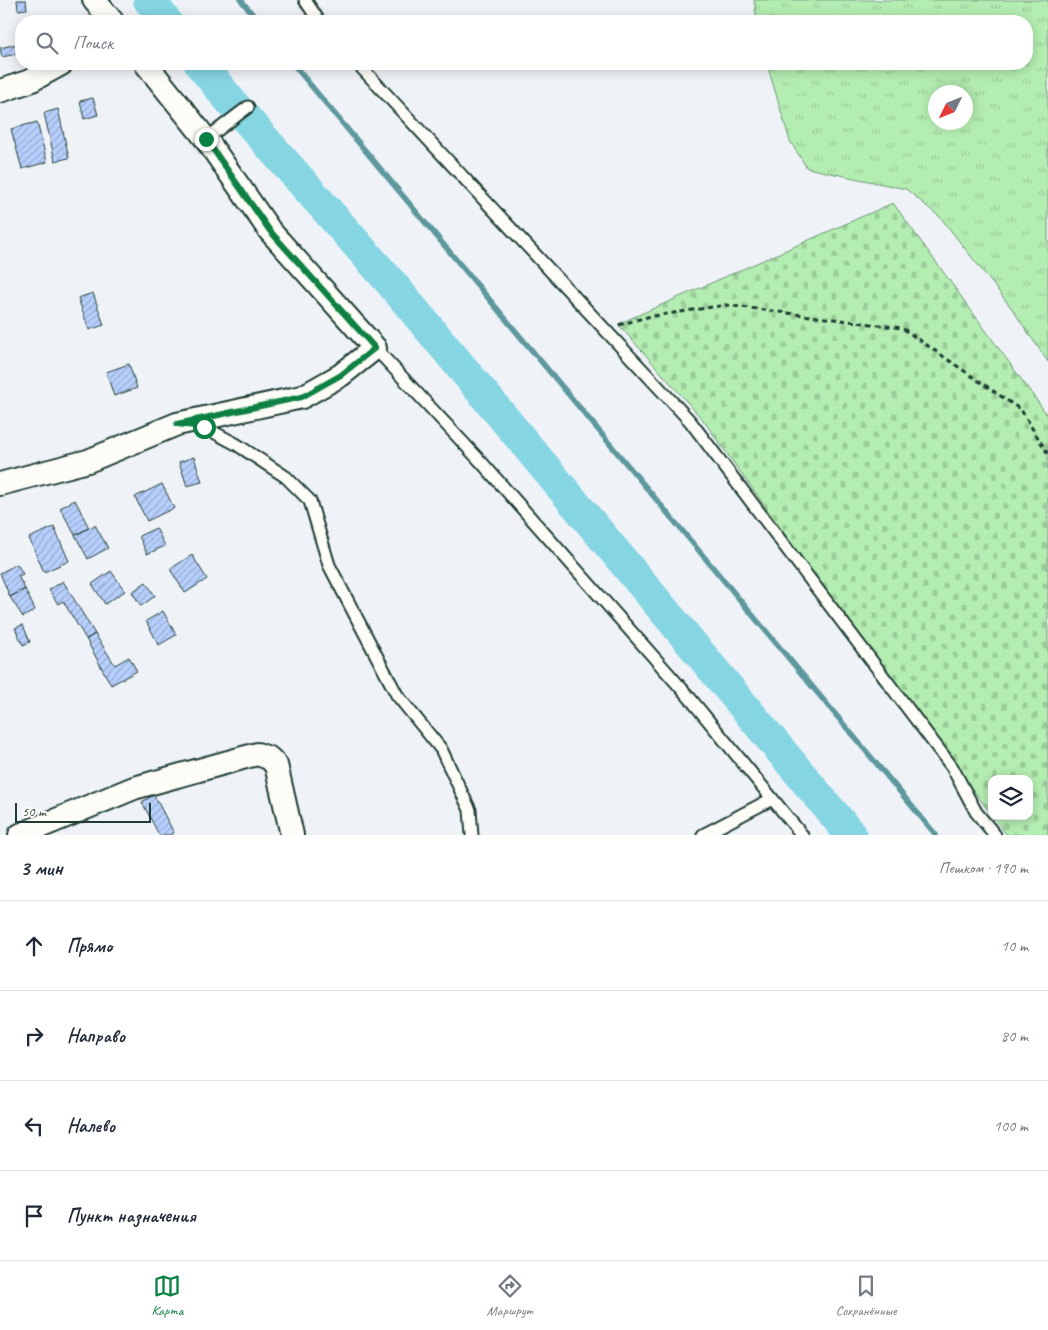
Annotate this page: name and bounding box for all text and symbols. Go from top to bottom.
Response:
search box [15,15,1033,70]
icon: search [33,29,61,57]
text: Поиск [73,31,113,55]
north arrow [928,85,973,130]
route end [195,128,218,151]
route start [193,416,216,439]
map controls [988,775,1033,820]
button: layers [988,775,1033,820]
scale bar [15,800,151,823]
text: 50 m [22,803,46,820]
text: 3 мин [20,855,63,881]
text: Пешком · 190 m [939,858,1028,878]
icon: ahead [20,932,48,960]
text: Прямо [67,934,112,958]
text: 10 m [1001,936,1028,956]
icon: right [20,1022,48,1050]
text: Направо [67,1024,125,1048]
text: 80 m [1001,1026,1028,1046]
icon: left [20,1112,48,1140]
text: Налево [67,1114,115,1138]
text: 100 m [994,1116,1028,1136]
icon: arrive [20,1202,48,1230]
text: Пункт назначения [67,1204,196,1228]
tab: Карта [151,1272,184,1319]
tab: Маршрут [486,1272,533,1319]
tab: Сохранённые [836,1272,896,1319]

